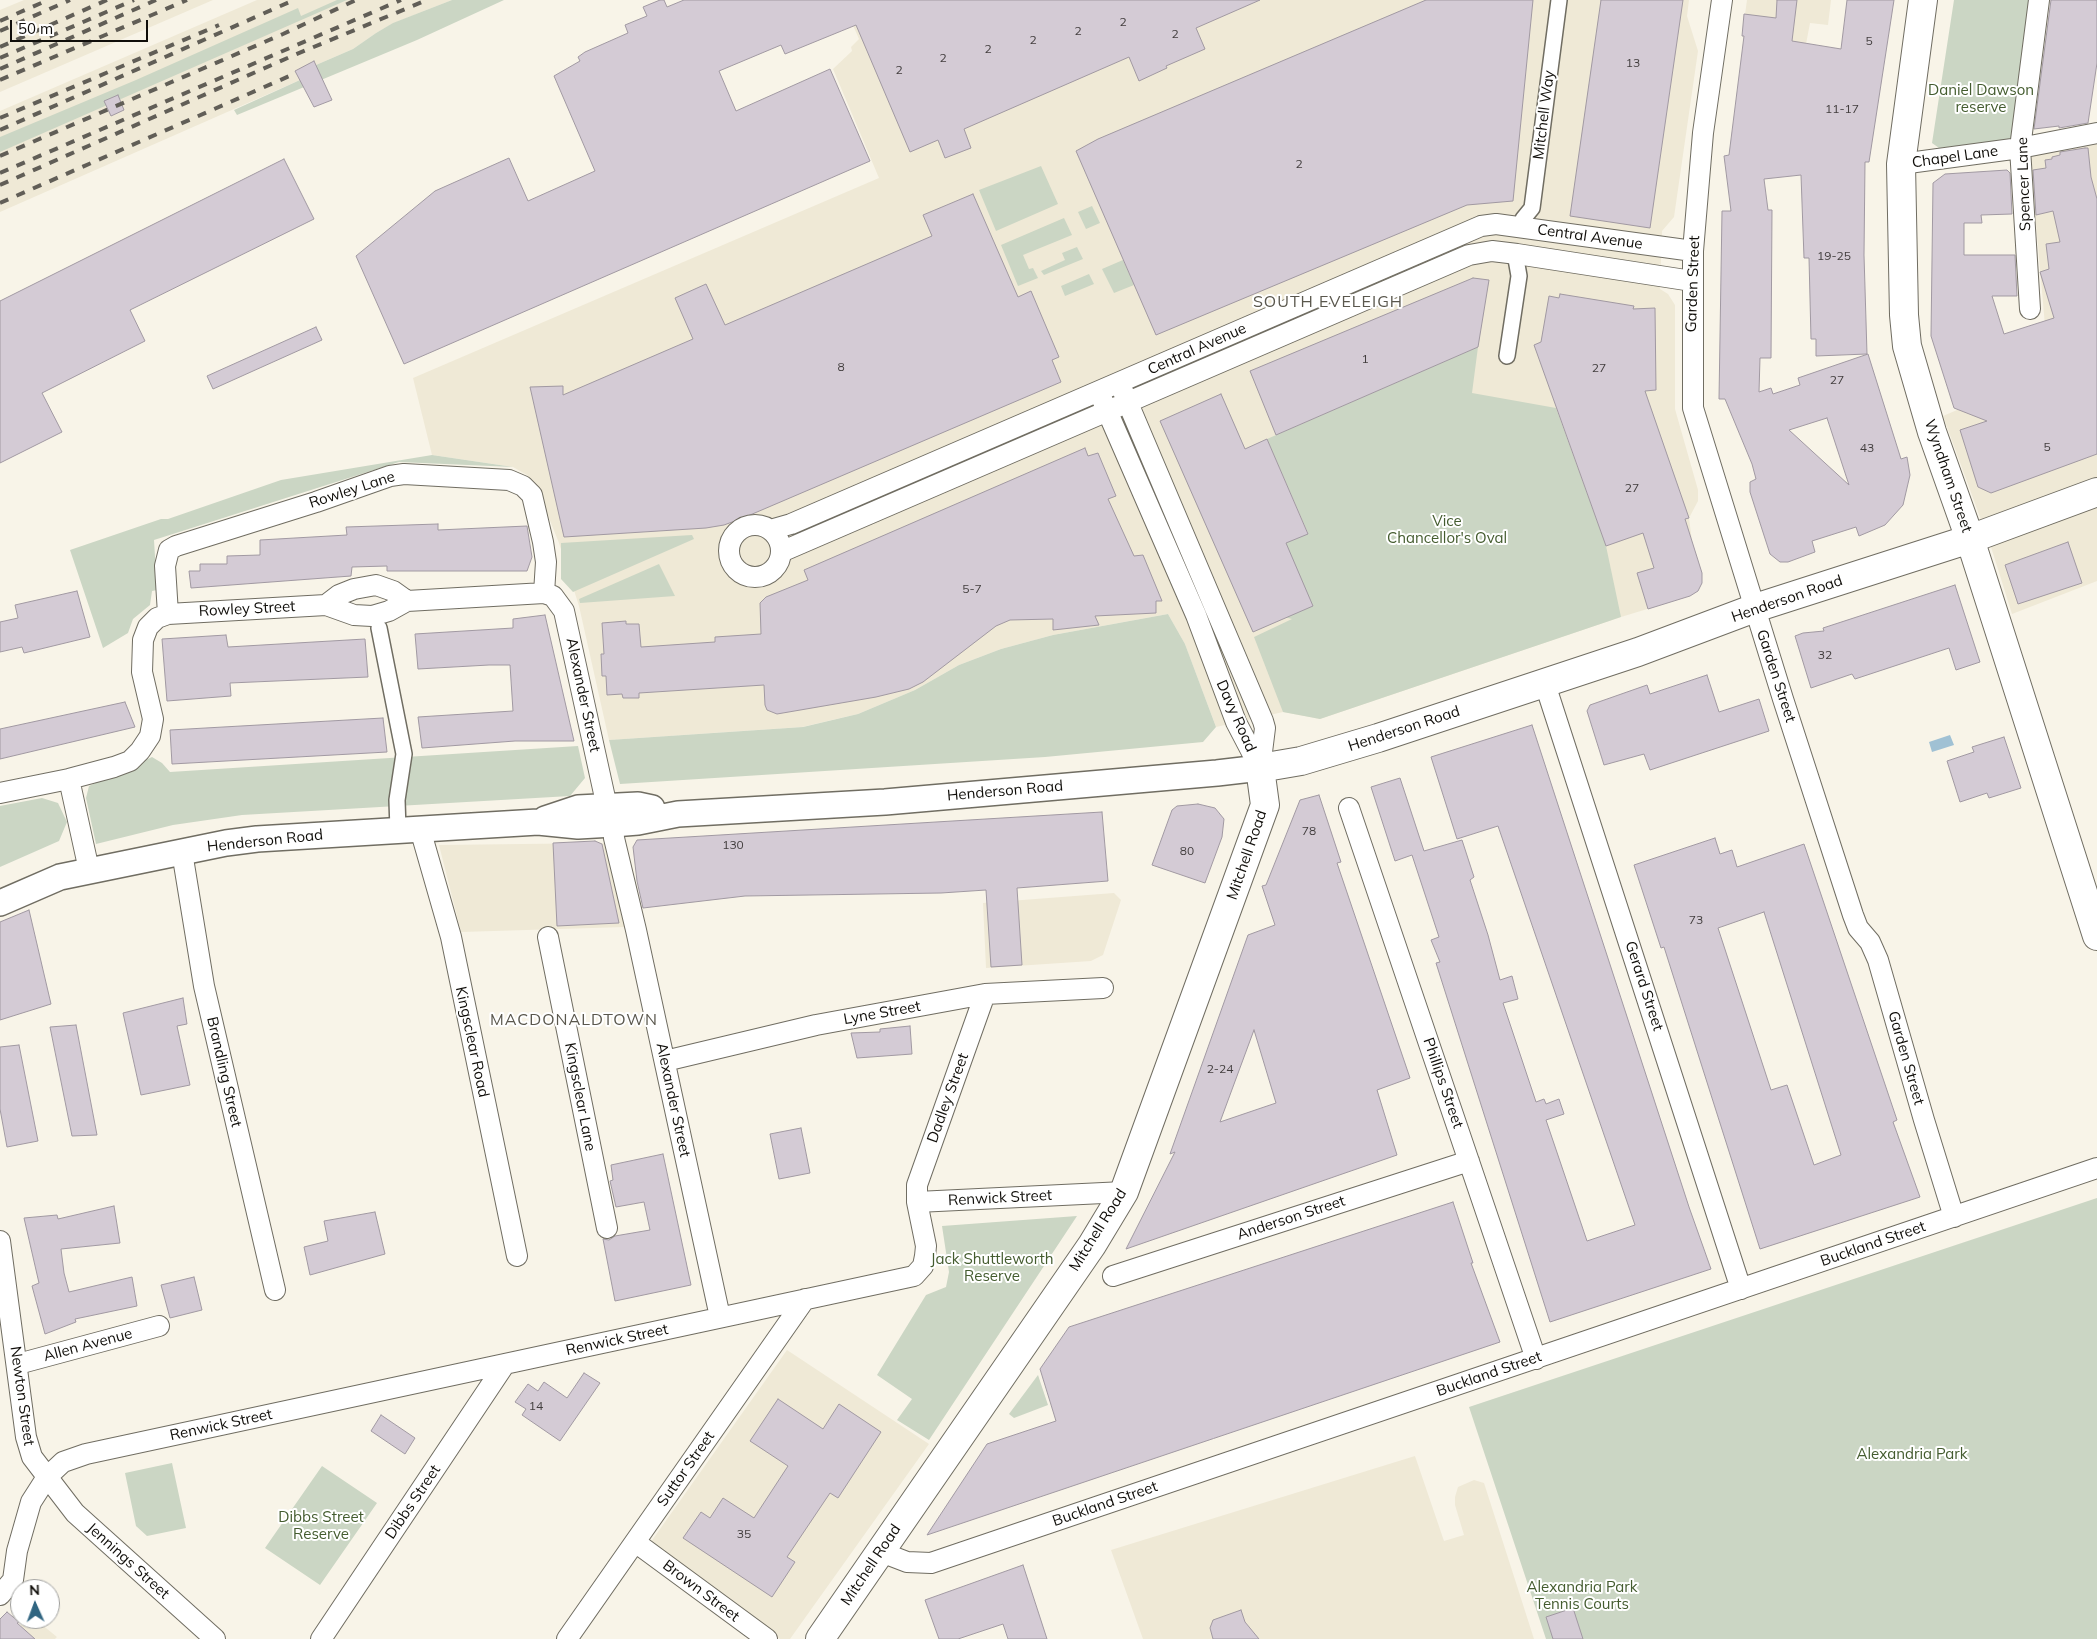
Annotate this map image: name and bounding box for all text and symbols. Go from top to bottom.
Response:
scale bar [12,10,150,42]
house number: 2 [1119,15,1127,29]
text: 50 m [18,19,53,38]
house number: 2 [1074,24,1082,38]
house number: 2 [1171,27,1179,41]
house number: 2 [1029,33,1037,47]
house number: 5 [1865,34,1873,48]
house number: 2 [984,42,992,56]
house number: 2 [939,51,947,65]
house number: 13 [1626,56,1640,70]
house number: 2 [895,63,903,77]
street label: Mitchell Way [1530,69,1558,161]
park label: Daniel Dawson reserve [1928,81,2034,116]
house number: 11-17 [1825,102,1859,116]
street label: Spencer Lane [2013,137,2035,231]
street label: Chapel Lane [1911,142,1999,172]
house number: 2 [1295,157,1303,171]
street label: Central Avenue [1536,221,1644,253]
street label: Garden Street [1682,235,1704,333]
house number: 19-25 [1817,249,1851,263]
district label: SOUTH EVELEIGH [1251,292,1405,312]
street label: Central Avenue [1145,319,1249,379]
house number: 1 [1361,352,1369,366]
house number: 8 [837,360,845,374]
house number: 27 [1592,361,1606,375]
house number: 27 [1830,373,1844,387]
street label: Wyndham Street [1920,417,1976,535]
house number: 5 [2043,440,2051,454]
house number: 43 [1860,441,1874,455]
street label: Rowley Lane [307,468,397,512]
house number: 27 [1625,481,1639,495]
park label: Vice Chancellor's Oval [1387,512,1507,547]
street label: Henderson Road [1729,572,1845,626]
house number: 5-7 [962,582,982,596]
street label: Rowley Street [198,597,296,621]
street label: Garden Street [1753,627,1799,725]
street label: Alexander Street [562,636,604,754]
house number: 32 [1818,648,1832,662]
street label: Davy Road [1212,677,1260,755]
street label: Henderson Road [1346,702,1462,756]
street label: Henderson Road [946,777,1064,805]
street label: Mitchell Road [1223,808,1271,902]
house number: 78 [1302,824,1316,838]
street label: Henderson Road [206,826,324,856]
house number: 130 [722,838,744,852]
house number: 80 [1180,844,1194,858]
house number: 73 [1689,913,1703,927]
street label: Gerard Street [1621,939,1667,1033]
street label: Kingsclear Road [451,985,493,1099]
street label: Lyne Street [842,997,922,1029]
street label: Garden Street [1884,1009,1928,1107]
district label: MACDONALDTOWN [488,1010,660,1030]
street label: Brandling Street [203,1015,245,1129]
street label: Phillips Street [1419,1035,1467,1131]
street label: Kingsclear Lane [561,1041,599,1153]
street label: Alexander Street [652,1041,694,1159]
street label: Dadley Street [923,1051,973,1145]
house number: 2-24 [1207,1062,1233,1076]
street label: Mitchell Road [1066,1185,1130,1275]
street label: Renwick Street [947,1186,1053,1210]
street label: Anderson Street [1235,1192,1347,1244]
street label: Buckland Street [1818,1218,1928,1270]
park label: Jack Shuttleworth Reserve [930,1250,1054,1285]
street label: Renwick Street [564,1320,670,1360]
street label: Allen Avenue [42,1324,134,1366]
street label: Newton Street [6,1345,38,1447]
street label: Buckland Street [1434,1348,1544,1400]
house number: 14 [529,1399,543,1413]
street label: Renwick Street [168,1405,274,1445]
street label: Suttor Street [653,1428,719,1510]
park label: Alexandria Park [1857,1445,1967,1463]
street label: Dibbs Street [382,1461,444,1543]
street label: Buckland Street [1050,1478,1160,1530]
park label: Dibbs Street Reserve [278,1508,364,1543]
street label: Jennings Street [83,1519,173,1603]
street label: Mitchell Road [837,1521,905,1609]
house number: 35 [737,1527,751,1541]
street label: Brown Street [659,1556,743,1626]
park label: Alexandria Park Tennis Courts [1527,1578,1637,1613]
north arrow [10,1579,60,1629]
text: N [29,1581,40,1599]

